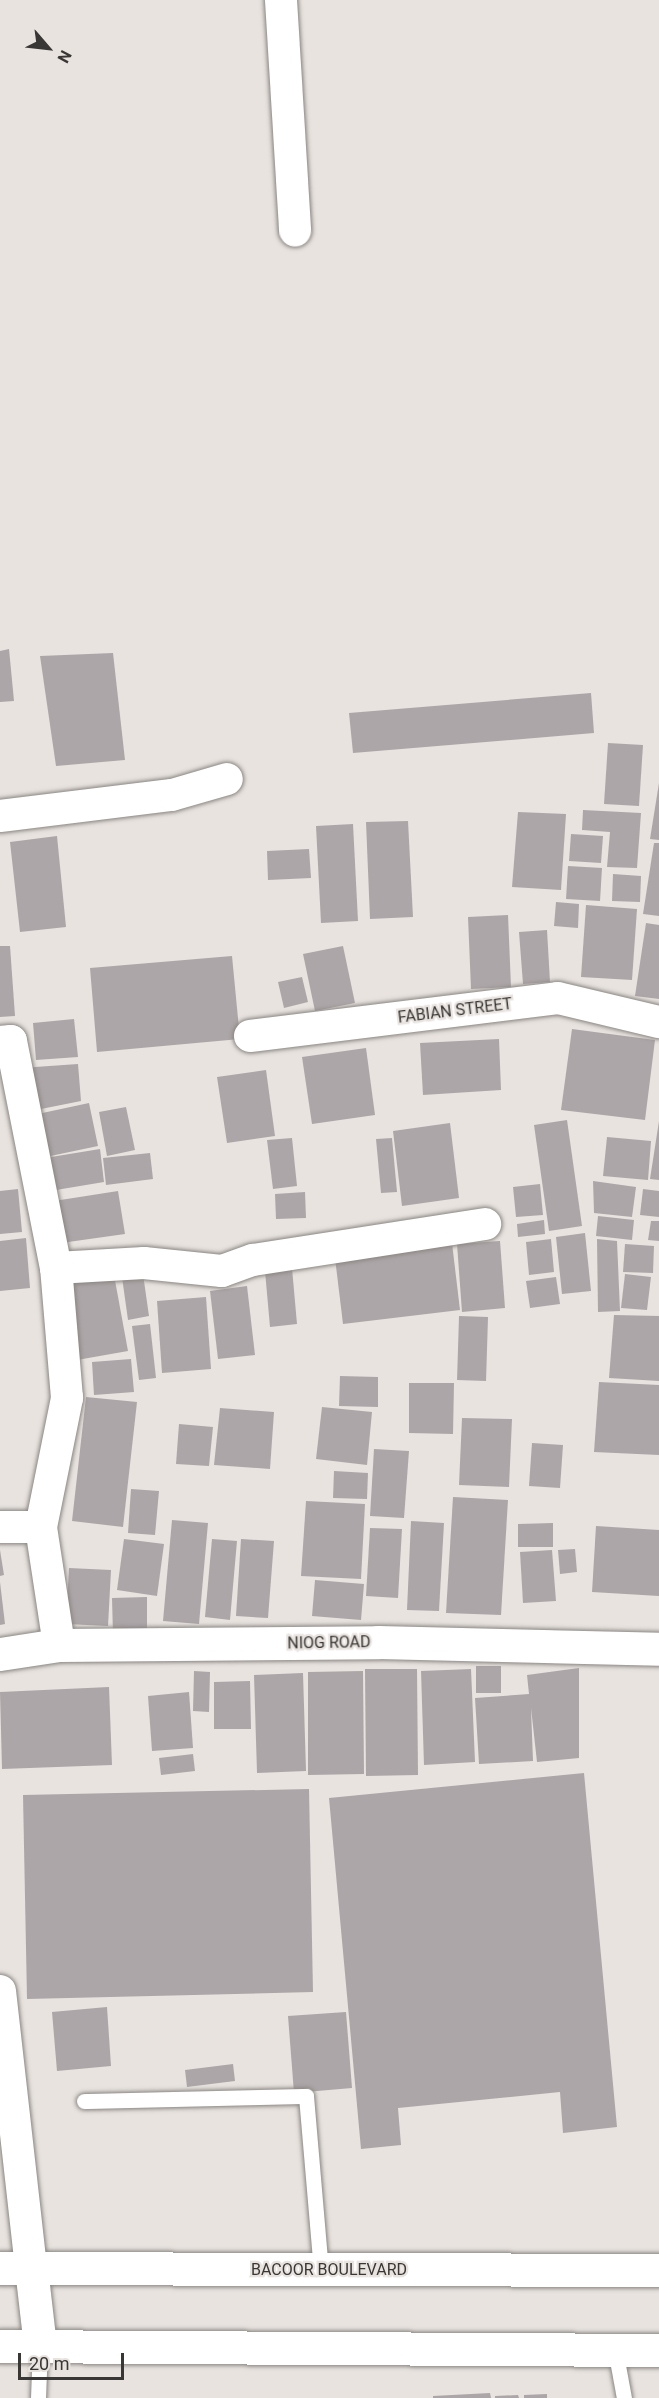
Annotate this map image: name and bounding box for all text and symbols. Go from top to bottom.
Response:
north arrow [18,18,78,78]
text: N [53,47,75,66]
street label: FABIAN STREET [397,994,513,1028]
street label: NIOG ROAD [287,1633,371,1653]
street label: BACOOR BOULEVARD [251,2260,407,2280]
scale bar [21,2341,128,2379]
text: 20 m [29,2353,69,2374]

